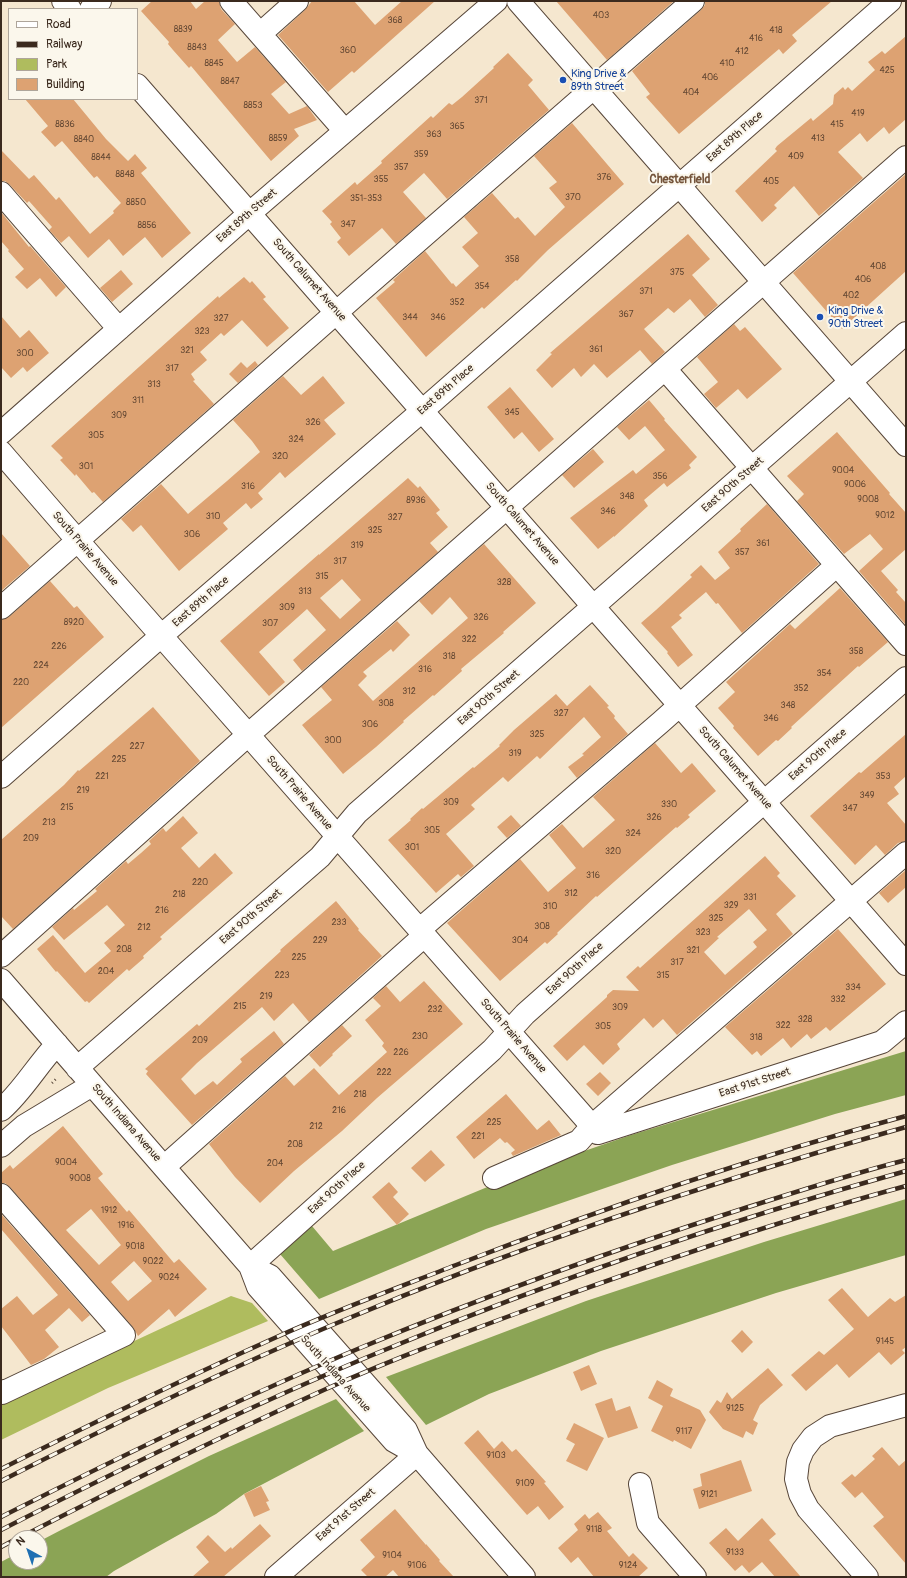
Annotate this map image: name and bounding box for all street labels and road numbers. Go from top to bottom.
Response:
street label: East 89th Place [704,109,766,165]
street label: East 89th Street [214,186,280,246]
street label: South Calumet Avenue [269,236,349,324]
street label: East 89th Place [415,362,477,418]
street label: East 90th Street [699,455,767,515]
street label: South Calumet Avenue [482,480,562,568]
street label: South Prairie Avenue [49,509,121,589]
street label: East 89th Place [170,574,232,630]
street label: East 90th Street [455,668,523,728]
street label: South Calumet Avenue [695,724,775,812]
street label: East 90th Place [786,726,850,784]
street label: South Prairie Avenue [263,753,335,833]
street label: East 90th Street [217,887,285,947]
street label: East 90th Place [544,940,606,998]
street label: South Prairie Avenue [477,996,549,1076]
street label: East 91st Street [718,1065,792,1101]
street label: South Indiana Avenue [89,1081,163,1165]
street label: East 90th Place [306,1159,368,1217]
street label: South Indiana Avenue [297,1333,373,1415]
street label: East 91st Street [314,1486,378,1544]

